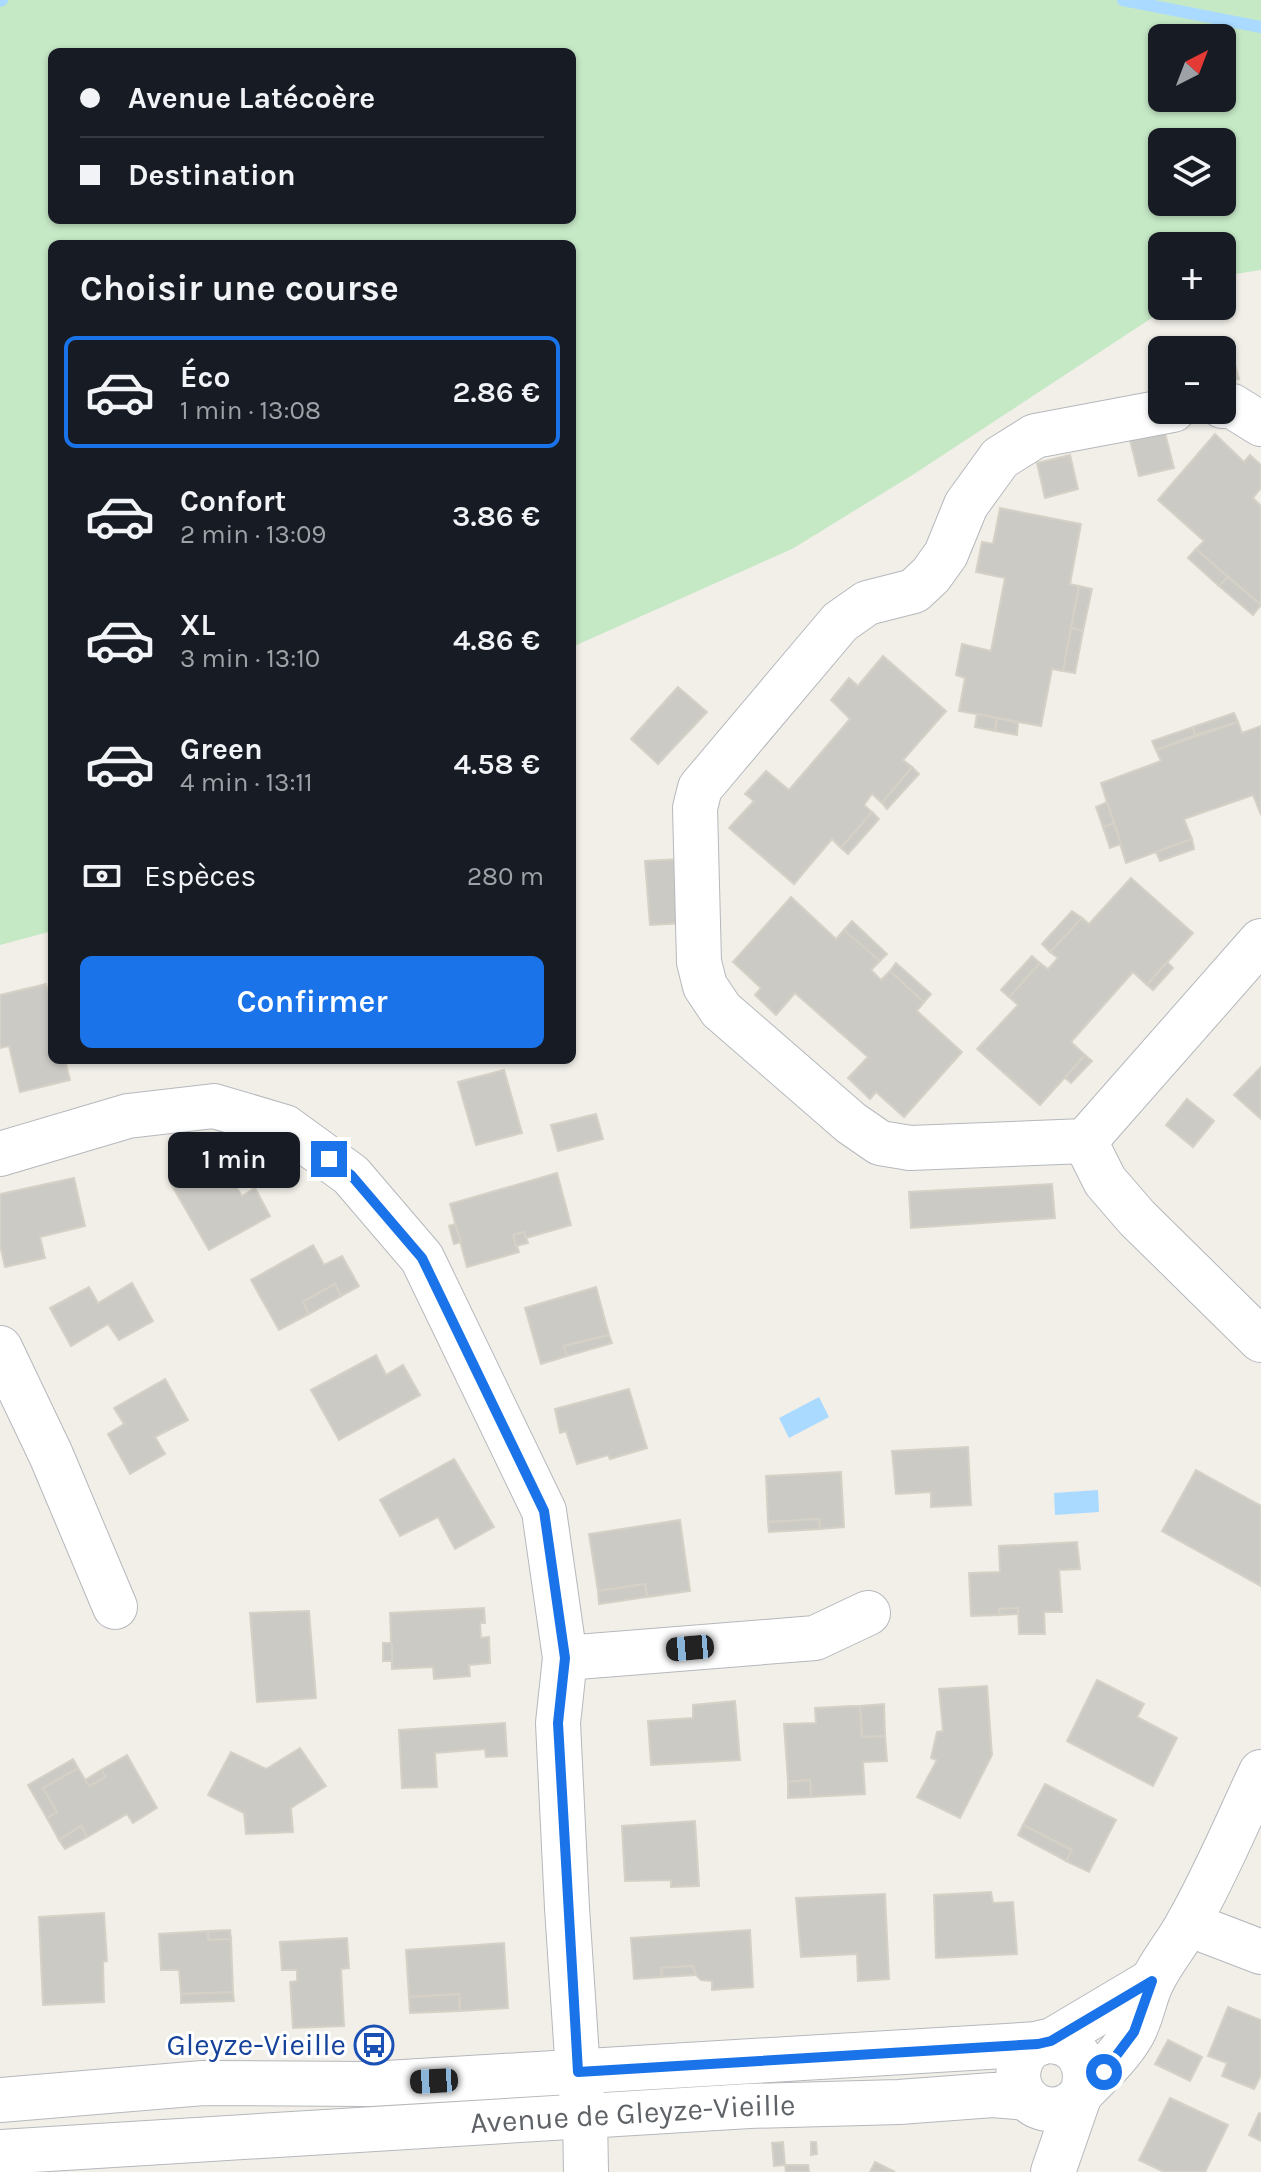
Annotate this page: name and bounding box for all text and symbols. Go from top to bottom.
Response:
north arrow [1148,24,1236,112]
map controls [1148,24,1236,424]
text: Avenue Latécoère [128,80,375,116]
button: layers [1148,128,1236,216]
text: Destination [128,157,296,193]
button: + [1148,232,1236,320]
text: Choisir une course [80,267,399,309]
button: − [1148,336,1236,424]
icon: car [84,356,156,428]
text: Éco [180,359,230,395]
text: 2.86 € [453,374,540,410]
text: 1 min · 13:08 [180,395,321,426]
icon: car [84,480,156,552]
text: Confort [180,483,286,519]
text: 3.86 € [452,498,540,534]
text: 2 min · 13:09 [180,519,326,550]
icon: car [84,604,156,676]
text: XL [180,607,215,643]
text: 4.86 € [453,622,540,658]
text: 3 min · 13:10 [180,643,320,674]
icon: car [84,728,156,800]
text: Green [180,731,263,767]
text: 4.58 € [454,746,540,782]
text: 4 min · 13:11 [180,767,313,798]
icon: cash [80,854,124,898]
text: Espèces [144,858,256,894]
text: 280 m [467,861,544,892]
button: Confirmer [80,956,544,1048]
callout: 1 min [169,1131,301,1187]
route end [311,1141,347,1177]
text: 1 min [202,1144,266,1175]
car [665,1634,715,1662]
bus stop icon: Gleyze-Vieille [353,2024,395,2066]
place label: Gleyze-Vieille [166,2027,346,2063]
route start [1086,2054,1122,2090]
car [409,2068,459,2094]
street label: Avenue de Gleyze-Vieille [469,2087,796,2141]

